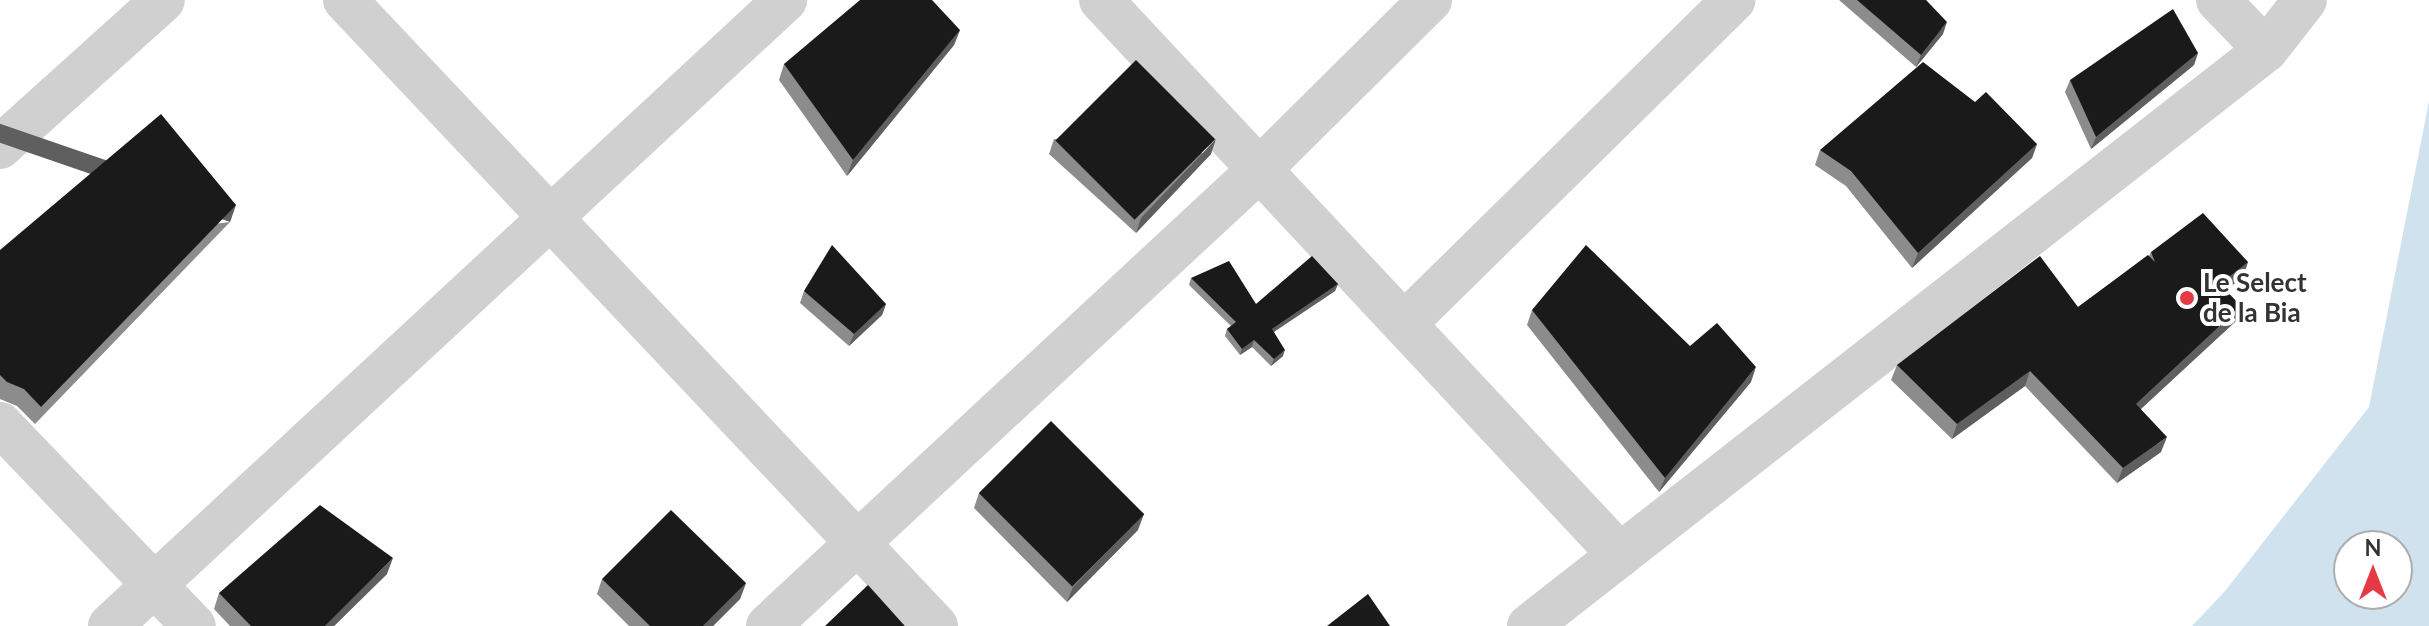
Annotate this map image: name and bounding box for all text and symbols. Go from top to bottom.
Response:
place label: Le Select de la Bia [2203,267,2307,328]
marker: Le Select de la Bia [2178,289,2196,307]
north arrow [2333,530,2413,610]
text: N [2365,534,2381,561]

